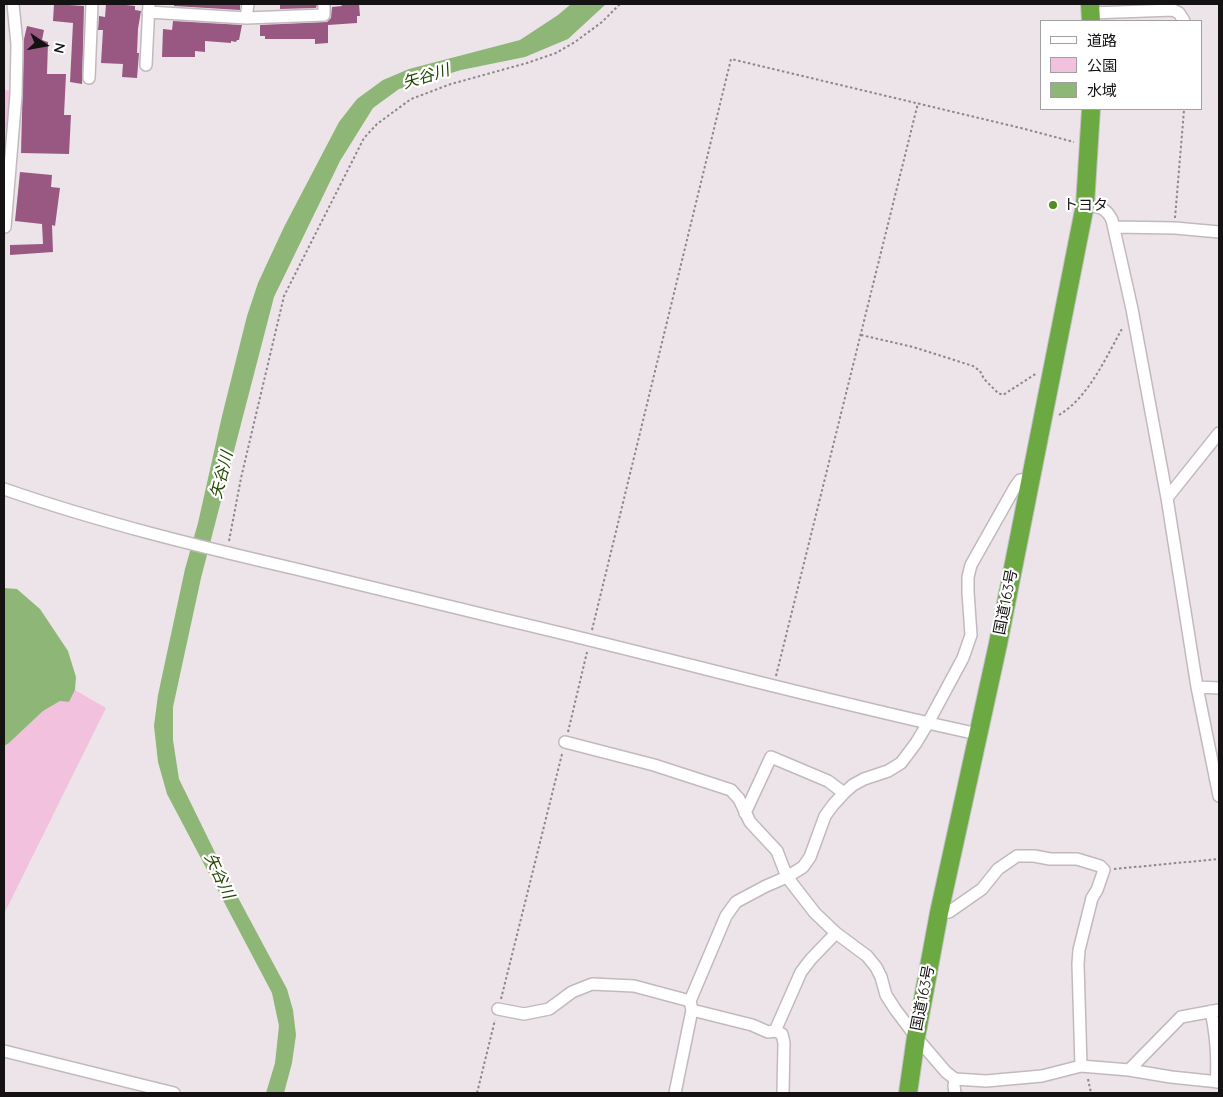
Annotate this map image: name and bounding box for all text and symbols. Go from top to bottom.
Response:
north arrow [20,20,70,70]
legend [1040,20,1203,110]
text: 道路 [1087,31,1117,50]
text: N [50,41,70,55]
text: 公園 [1087,56,1117,75]
water label: 矢谷川 [400,61,452,93]
text: 水域 [1087,81,1117,100]
place label: トヨタ [1063,196,1108,214]
marker: トヨタ [1047,199,1059,211]
water label: 矢谷川 [207,449,237,501]
street label: 国道163号 [991,568,1021,636]
water label: 矢谷川 [200,850,238,902]
street label: 国道163号 [908,964,938,1032]

